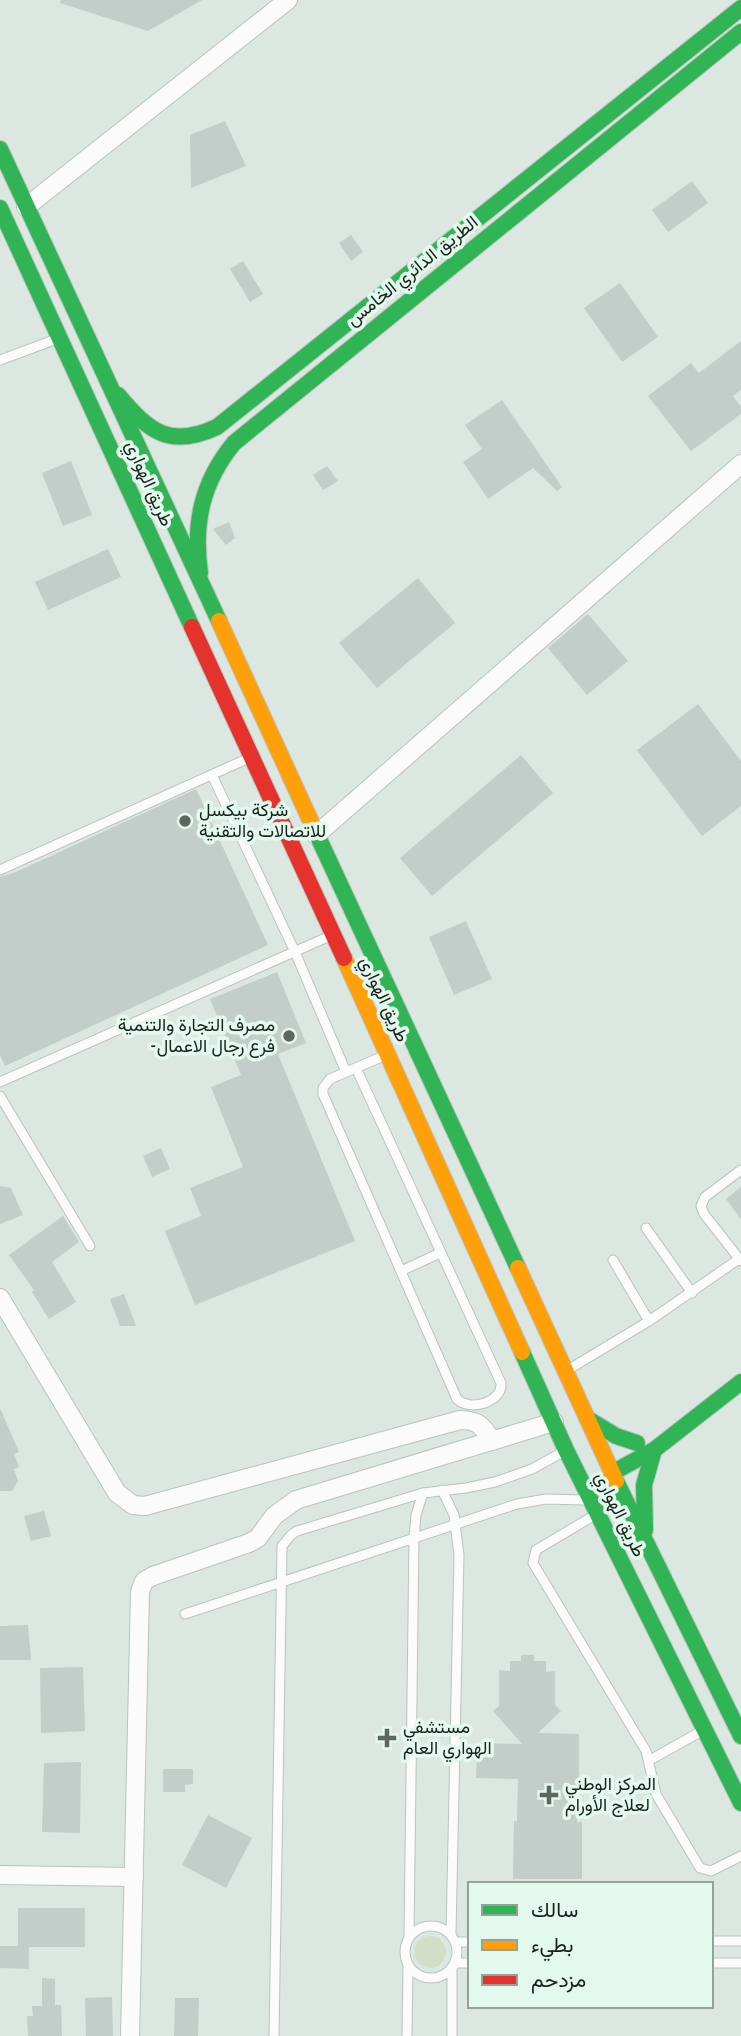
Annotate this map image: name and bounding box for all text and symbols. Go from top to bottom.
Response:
street label: الطريق الدائري الخامس [342,212,485,334]
street label: طريق الهواري [117,437,177,531]
place label: شركة بيكسل للاتصالات والتقنية [199,800,326,844]
marker: شركة بيكسل للاتصالات والتقنية [177,813,193,829]
street label: طريق الهواري [351,954,413,1047]
place label: مصرف التجارة والتنمية -فرع رجال الاعمال [118,1015,275,1059]
marker: مصرف التجارة والتنمية -فرع رجال الاعمال [281,1028,297,1044]
street label: طريق الهواري [587,1469,649,1562]
place label: مستشفي الهواري العام [403,1717,492,1763]
marker: مستشفي الهواري العام [377,1728,397,1748]
place label: المركز الوطني لعلاج الأورام [565,1774,656,1818]
marker: المركز الوطني لعلاج الأورام [539,1785,559,1805]
legend [468,1882,713,2008]
text: سالك [531,1898,578,1925]
text: بطيء [531,1933,574,1962]
text: مزدحم [531,1968,586,1995]

